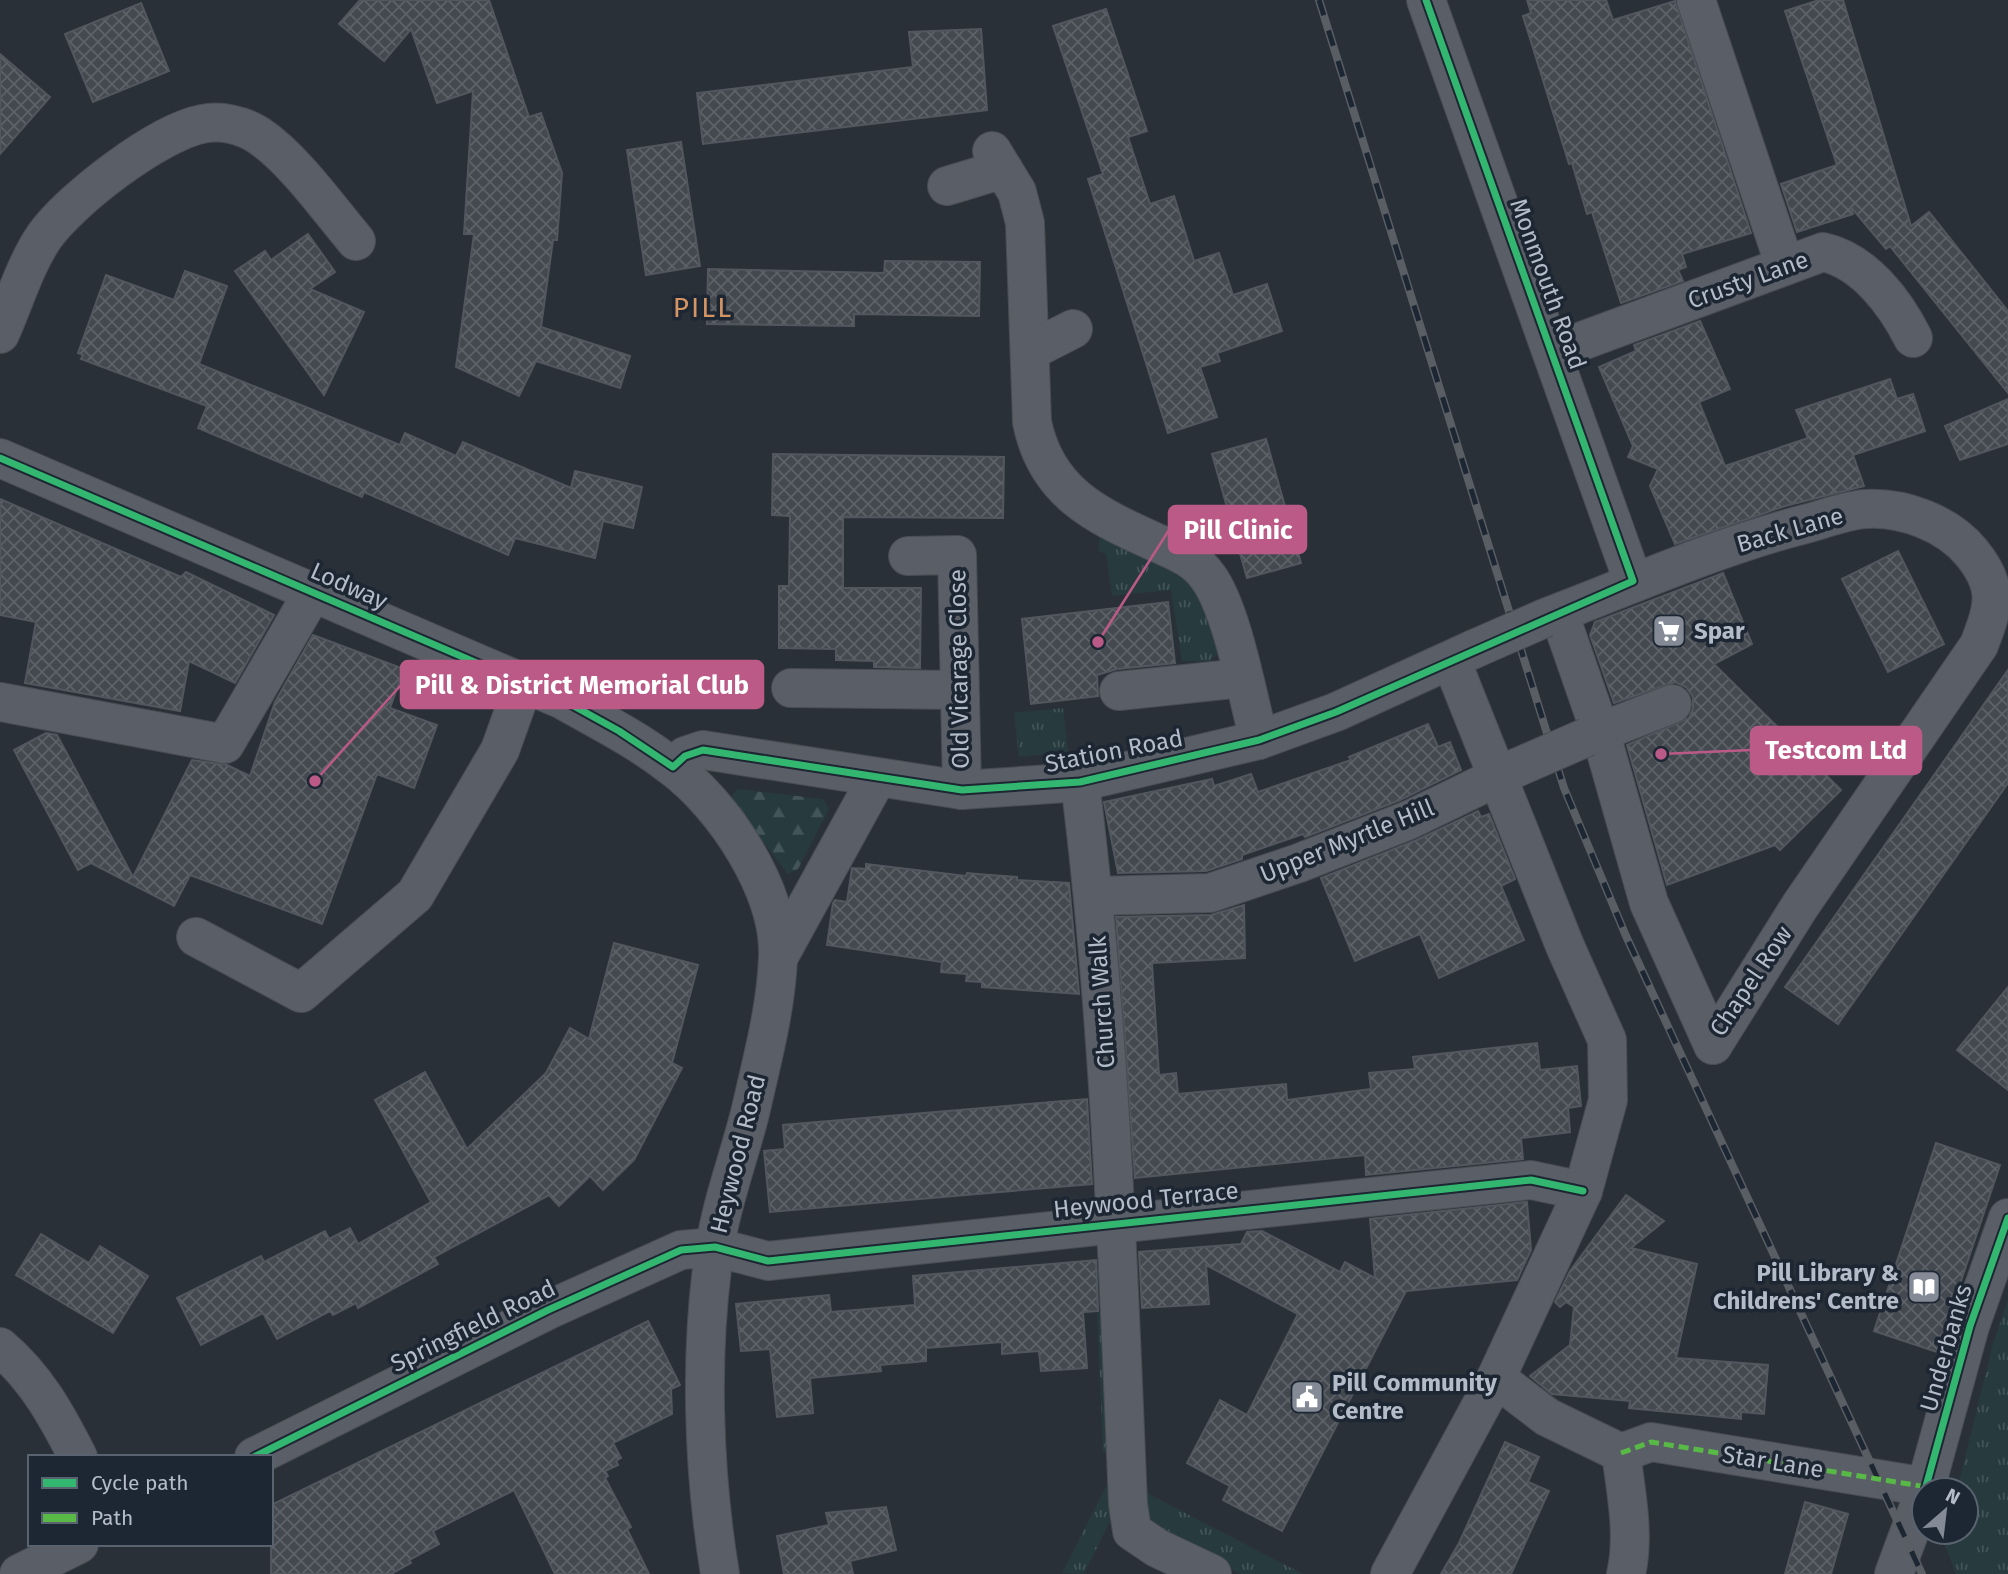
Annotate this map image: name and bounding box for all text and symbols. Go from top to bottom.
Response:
street label: Monmouth Road [1504,195,1592,373]
street label: Crusty Lane [1684,245,1812,315]
district label: PILL [673,291,733,324]
street label: Back Lane [1733,501,1847,559]
callout: Pill Clinic [1169,506,1306,553]
text: Pill Clinic [1183,515,1293,546]
street label: Lodway [306,557,392,615]
street label: Old Vicarage Close [943,569,975,769]
supermarket icon: Spar [1650,612,1688,650]
place label: Spar [1694,617,1745,645]
callout: Pill & District Memorial Club [401,661,763,708]
text: Pill & District Memorial Club [415,670,749,701]
street label: Station Road [1043,724,1185,778]
callout: Testcom Ltd [1751,727,1921,774]
text: Testcom Ltd [1765,735,1907,766]
street label: Upper Myrtle Hill [1256,793,1438,889]
street label: Chapel Row [1704,921,1798,1041]
street label: Church Walk [1083,934,1121,1069]
street label: Heywood Road [705,1072,771,1236]
street label: Heywood Terrace [1052,1176,1240,1224]
place label: Pill Library & Childrens' Centre [1713,1259,1899,1315]
library icon: Pill Library & Childrens' Centre [1905,1268,1943,1306]
street label: Springfield Road [386,1274,560,1378]
street label: Underbanks [1914,1281,1978,1415]
place label: Pill Community Centre [1332,1369,1497,1425]
public building icon: Pill Community Centre [1288,1378,1326,1416]
street label: Star Lane [1720,1440,1826,1484]
legend [28,1455,273,1546]
text: Cycle path [91,1470,189,1496]
north arrow [1910,1476,1980,1546]
text: N [1942,1483,1964,1510]
text: Path [91,1505,133,1531]

